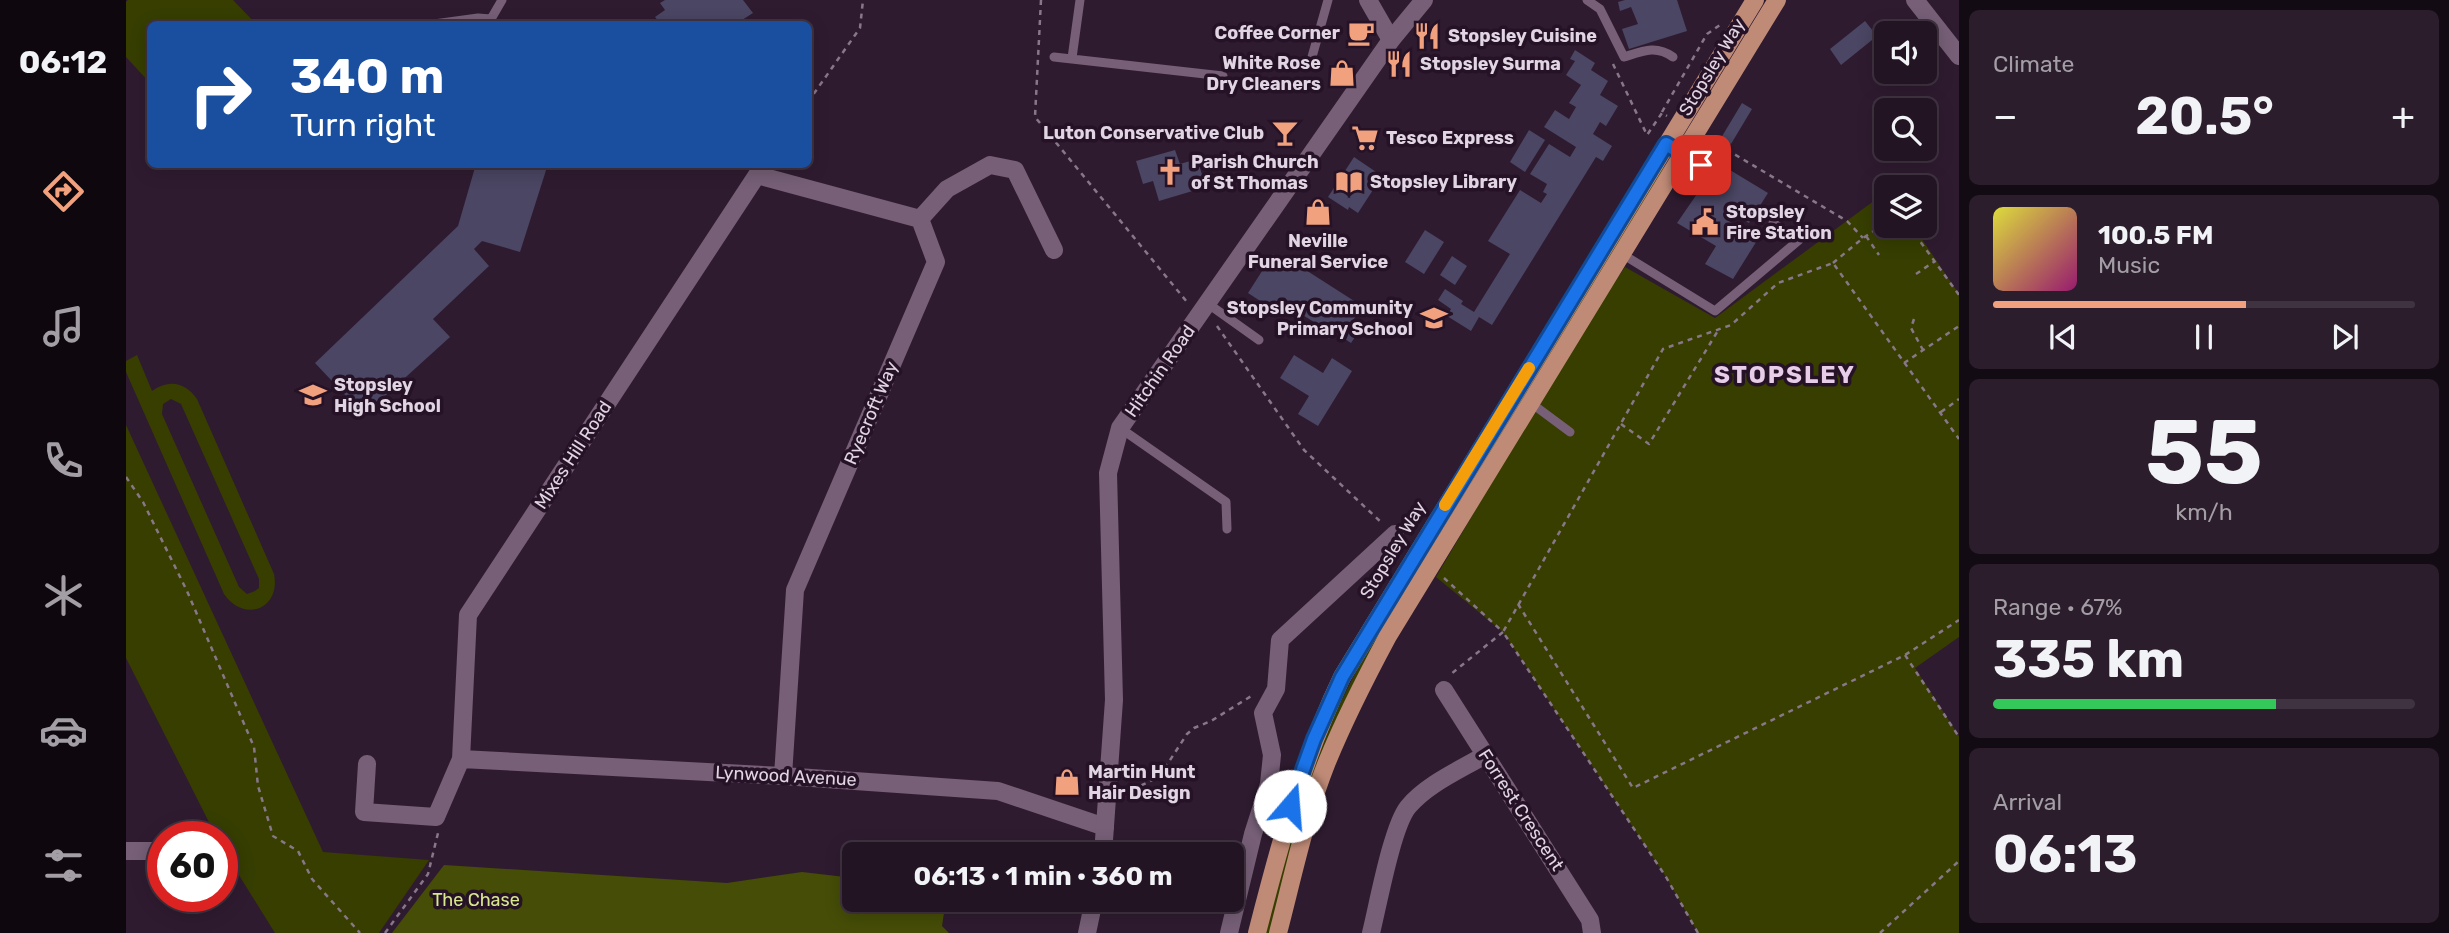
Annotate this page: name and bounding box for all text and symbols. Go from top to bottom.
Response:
street label: Stopsley Way [1674,14,1750,120]
cafe icon: Coffee Corner [1346,18,1376,48]
restaurant icon: Stopsley Cuisine [1412,21,1442,51]
map controls [1874,21,1937,238]
button: sound [1874,21,1937,84]
place label: Coffee Corner [1215,22,1340,44]
place label: Stopsley Cuisine [1448,25,1597,47]
text: 06:12 [19,43,107,81]
text: 340 m [290,47,444,105]
icon: right [175,49,266,140]
restaurant icon: Stopsley Surma [1384,49,1414,79]
text: Climate [1993,50,2074,78]
place label: White Rose Dry Cleaners [1206,52,1321,95]
place label: Stopsley Surma [1420,53,1561,75]
shop icon: White Rose Dry Cleaners [1327,58,1357,88]
text: 20.5° [2135,85,2274,147]
text: − [1993,93,2018,139]
text: + [2391,93,2415,139]
button: search [1874,98,1937,161]
text: Turn right [290,106,435,144]
bar icon: Luton Conservative Club [1270,118,1300,148]
place label: Luton Conservative Club [1043,122,1264,144]
supermarket icon: Tesco Express [1350,123,1380,153]
place label: Tesco Express [1386,127,1514,149]
pin [1671,135,1731,195]
icon: arrive [1682,146,1720,184]
place label: Parish Church of St Thomas [1191,151,1319,194]
church icon: Parish Church of St Thomas [1155,157,1185,187]
icon: directions [39,167,88,216]
library icon: Stopsley Library [1334,167,1364,197]
place label: Stopsley Library [1370,171,1517,193]
button: layers [1874,175,1937,238]
shop icon: Neville Funeral Service [1303,197,1333,227]
place label: Stopsley Fire Station [1726,201,1832,244]
public building icon: Stopsley Fire Station [1690,207,1720,237]
text: 100.5 FM [2098,220,2213,251]
place label: Neville Funeral Service [1248,230,1389,273]
text: Music [2098,251,2160,279]
place label: Stopsley Community Primary School [1227,297,1413,340]
icon: music [39,302,88,351]
school or university icon: Stopsley Community Primary School [1419,303,1449,333]
icon: previous [2044,318,2082,356]
icon: pause [2185,318,2223,356]
icon: next [2326,318,2364,356]
street label: Hitchin Road [1120,321,1200,421]
street label: Ryecroft Way [839,358,903,468]
district label: STOPSLEY [1714,361,1856,389]
place label: Stopsley High School [334,374,441,417]
school or university icon: Stopsley High School [298,380,328,410]
street label: Mixes Hill Road [530,397,616,513]
text: 55 [2145,398,2263,506]
icon: phone [39,436,88,485]
street label: Stopsley Way [1355,497,1431,603]
text: km/h [2175,498,2233,526]
icon: climate [39,571,88,620]
text: Range · 67% [1993,593,2123,621]
text: 335 km [1993,628,2184,690]
icon: car [39,706,88,755]
street label: Forrest Crescent [1473,745,1569,875]
street label: Lynwood Avenue [715,761,857,791]
place label: Martin Hunt Hair Design [1088,761,1196,804]
shop icon: Martin Hunt Hair Design [1052,767,1082,797]
position arrow [1253,769,1327,843]
text: Arrival [1993,788,2062,816]
speed limit sign: 60 [147,821,238,912]
text: 06:13 [1993,823,2138,885]
icon: filters [39,841,88,890]
text: 06:13 · 1 min · 360 m [913,861,1173,892]
park label: The Chase [432,889,520,911]

